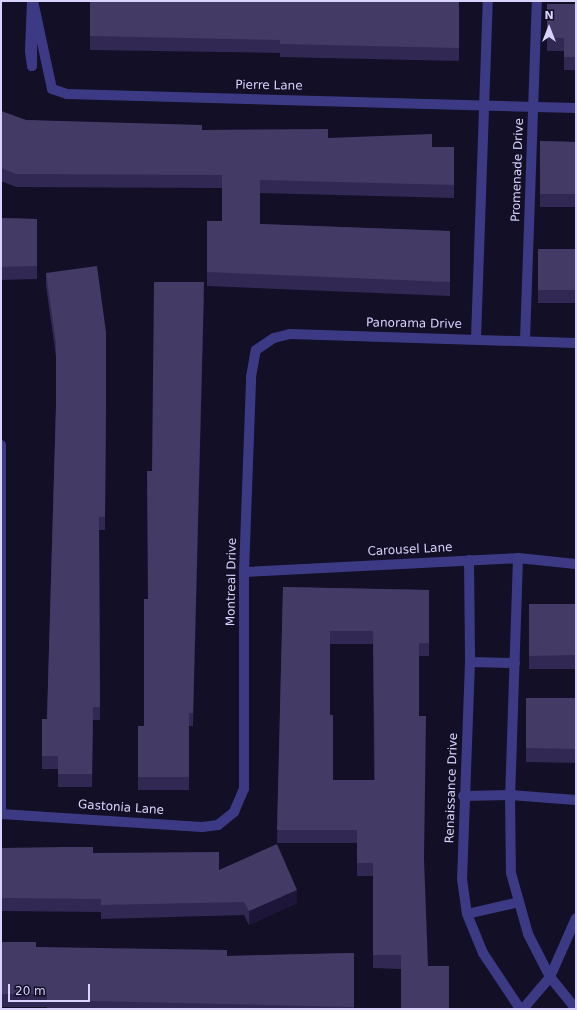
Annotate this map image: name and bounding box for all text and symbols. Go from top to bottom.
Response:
north arrow [529,8,569,48]
text: N [544,9,554,22]
street label: Pierre Lane [235,78,303,94]
street label: Promenade Drive [509,118,527,222]
street label: Panorama Drive [366,316,462,332]
street label: Montreal Drive [224,538,240,626]
street label: Carousel Lane [367,541,453,559]
street label: Renaissance Drive [443,732,461,844]
street label: Gastonia Lane [78,798,164,818]
scale bar [10,976,92,1002]
text: 20 m [15,984,46,998]

